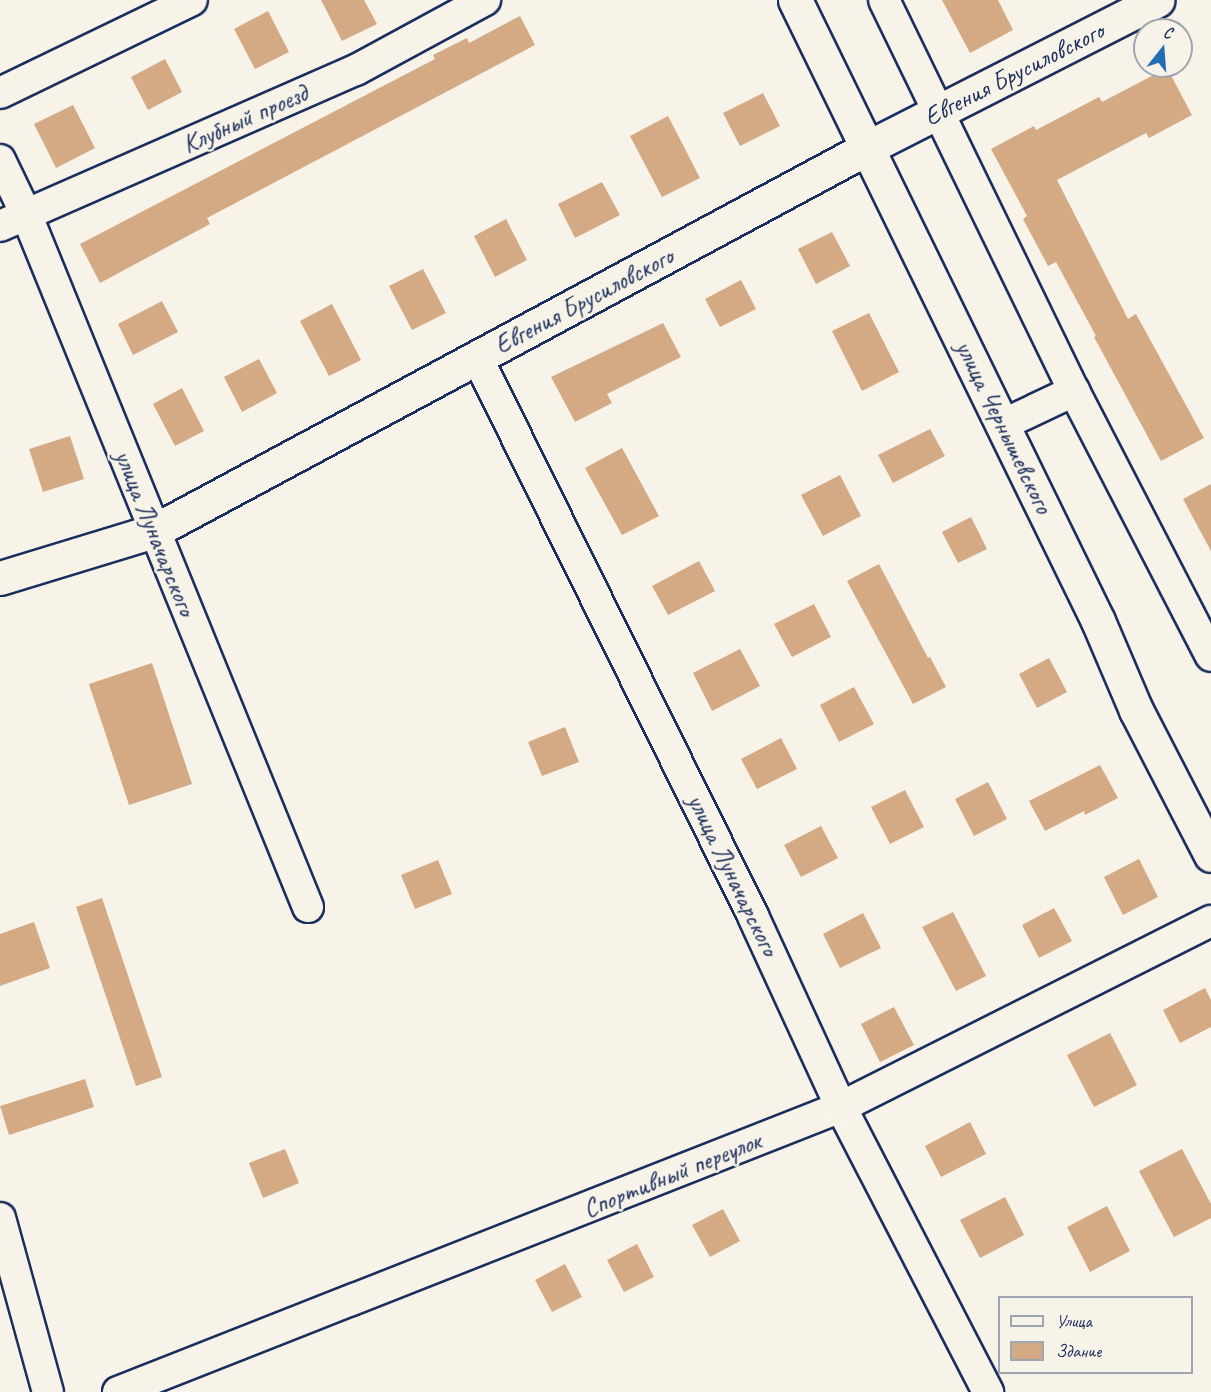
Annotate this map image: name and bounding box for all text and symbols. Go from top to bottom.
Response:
street label: Евгения Брусиловского [919,15,1109,133]
north arrow [1133,18,1193,78]
text: С [1161,22,1174,43]
street label: Клубный проезд [178,78,312,160]
street label: Евгения Брусиловского [489,241,679,361]
street label: улица Чернышевского [949,335,1059,519]
street label: улица Луначарского [108,446,202,620]
street label: улица Луначарского [680,789,786,961]
street label: Спортивный переулок [579,1125,765,1225]
legend [998,1296,1193,1374]
text: Улица [1056,1310,1092,1332]
text: Здание [1056,1340,1101,1362]

